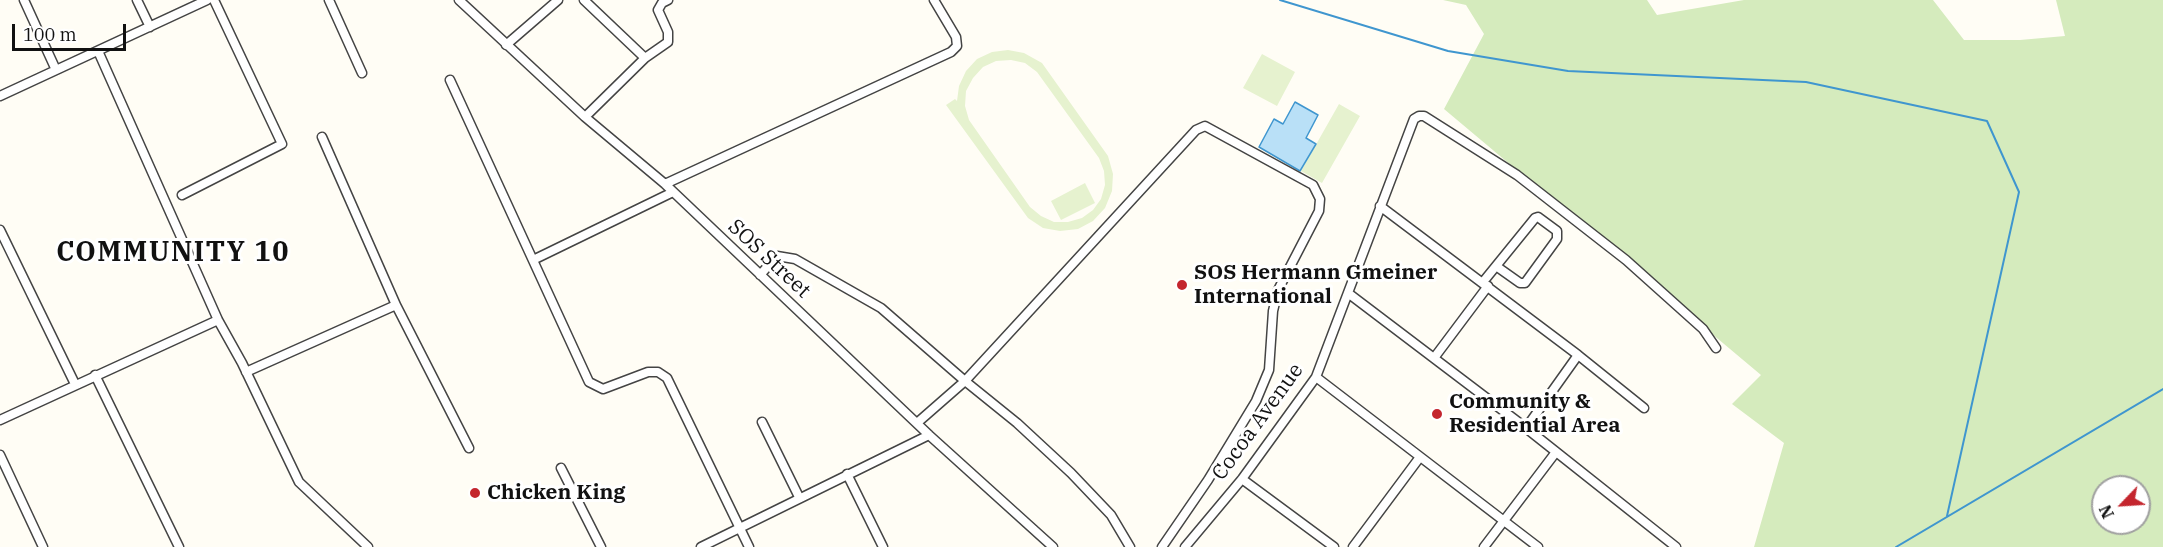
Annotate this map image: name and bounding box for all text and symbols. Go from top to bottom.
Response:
scale bar [15,12,129,50]
text: 100 m [23,23,77,46]
street label: SOS Street [723,214,815,304]
district label: COMMUNITY 10 [56,237,290,269]
place label: SOS Hermann Gmeiner International [1194,260,1437,310]
marker: SOS Hermann Gmeiner International [1175,278,1189,292]
street label: Cocoa Avenue [1207,359,1309,485]
place label: Community & Residential Area [1449,389,1620,439]
marker: Community & Residential Area [1430,407,1444,421]
north arrow [2091,475,2151,535]
place label: Chicken King [487,480,625,506]
marker: Chicken King [468,486,482,500]
text: N [2095,502,2118,522]

